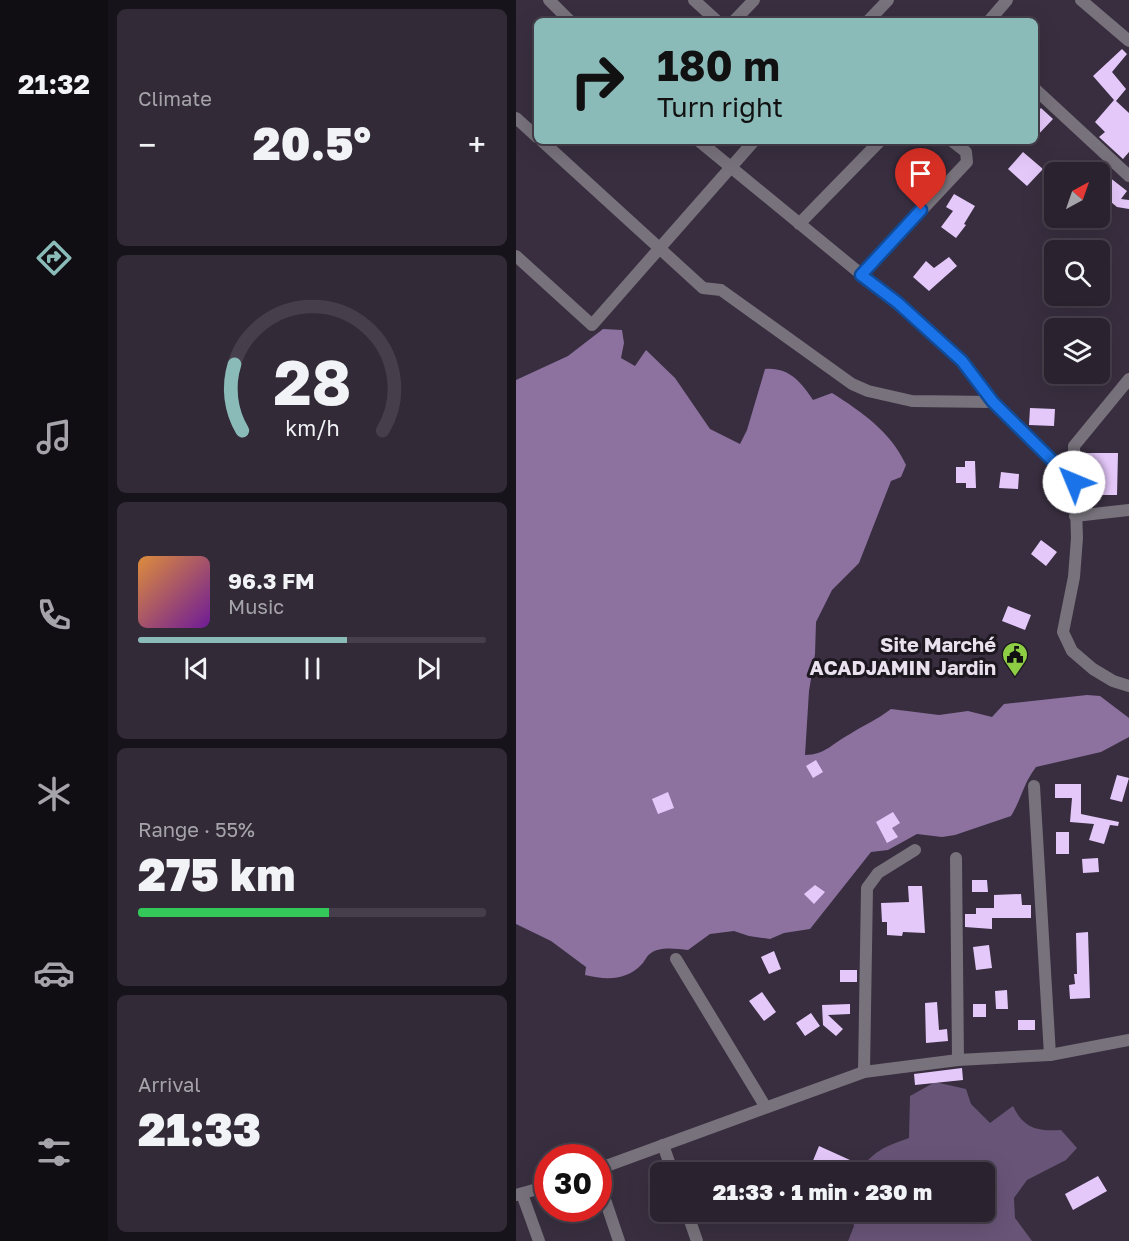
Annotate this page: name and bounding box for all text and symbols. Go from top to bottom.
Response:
text: 180 m [657,40,780,90]
icon: right [558,42,636,120]
text: 21:32 [18,68,90,100]
text: Climate [138,86,212,110]
text: Turn right [657,91,783,123]
text: 20.5° [253,116,371,170]
text: − [138,125,156,164]
text: + [468,125,486,164]
pin [895,148,946,210]
icon: arrive [904,157,937,190]
north arrow [1044,162,1110,228]
map controls [1044,162,1110,384]
icon: directions [33,237,75,279]
button: search [1044,240,1110,306]
button: layers [1044,318,1110,384]
text: 28 [273,344,351,419]
icon: music [33,416,75,458]
text: km/h [285,416,339,442]
position arrow [1042,450,1106,514]
text: 96.3 FM [228,567,315,594]
icon: phone [33,594,75,636]
text: Music [228,594,284,618]
place label: Site Marché ACADJAMIN Jardin [810,632,996,679]
public building icon: Site Marché ACADJAMIN Jardin [1000,640,1030,678]
icon: previous [180,652,213,685]
icon: pause [296,652,329,685]
icon: next [412,652,445,685]
icon: climate [33,773,75,815]
text: Range · 55% [138,817,255,841]
text: 275 km [138,847,295,901]
icon: car [33,952,75,994]
text: Arrival [138,1072,201,1096]
text: 21:33 [138,1102,261,1156]
icon: filters [33,1131,75,1173]
speed limit sign: 30 [534,1144,612,1222]
text: 21:33 · 1 min · 230 m [713,1178,932,1205]

